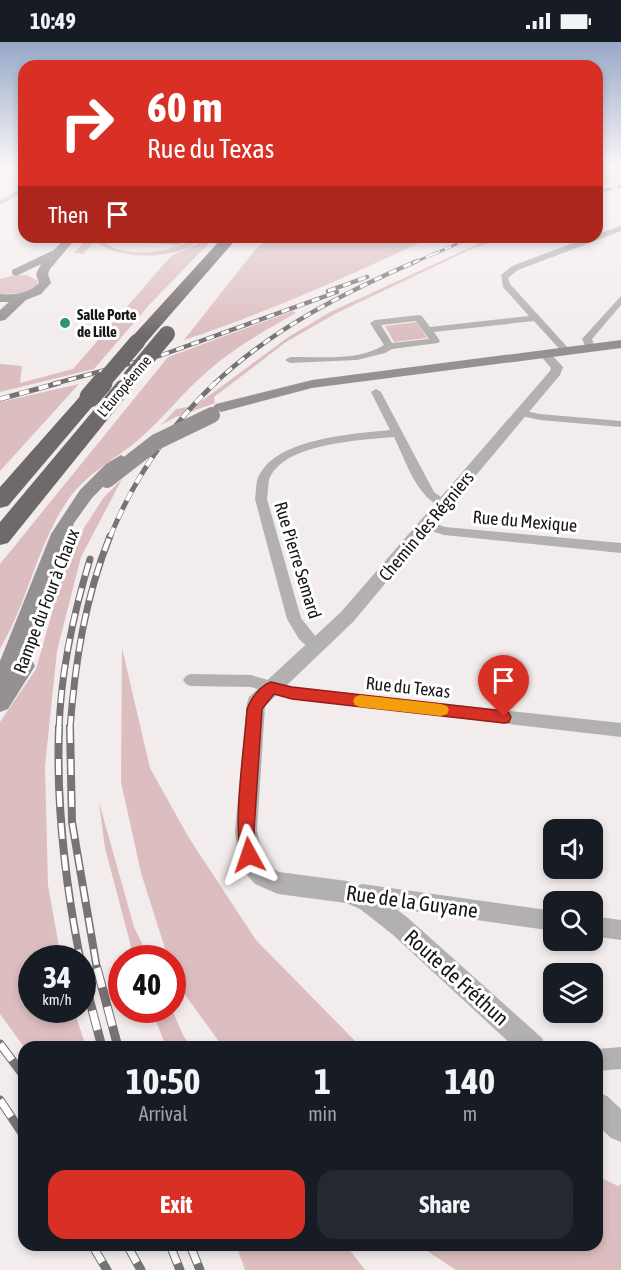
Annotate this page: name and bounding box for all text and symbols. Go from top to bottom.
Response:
text: 10:49 [30,8,76,34]
text: 60 m [147,83,222,131]
icon: right [48,84,126,162]
text: Rue du Texas [147,133,274,164]
icon: arrive [101,198,134,231]
text: Then [48,202,89,228]
place label: Salle Porte de Lille [77,306,137,340]
marker: Salle Porte de Lille [58,316,72,330]
street label: L'Européenne [93,352,155,420]
street label: Chemin des Régniers [374,467,478,585]
street label: Rue Pierre Semard [270,499,326,621]
street label: Rue du Mexique [472,506,578,536]
street label: Rampe du Four à Chaux [9,526,83,676]
pin [478,655,529,717]
icon: arrive [487,664,520,697]
street label: Rue du Texas [365,672,451,702]
map controls [543,819,603,1023]
button: sound [543,819,603,879]
position arrow [217,823,281,887]
street label: Rue de la Guyane [345,880,479,922]
button: search [543,891,603,951]
street label: Route de Fréthun [400,924,514,1030]
speed limit sign: 40 [108,945,186,1023]
text: 34 [43,960,71,994]
button: layers [543,963,603,1023]
text: km/h [42,991,72,1008]
text: 10:50 [126,1060,200,1102]
text: 1 [314,1060,331,1102]
text: 140 [445,1060,495,1102]
text: Arrival [139,1102,188,1125]
text: min [308,1102,337,1125]
text: m [463,1102,477,1125]
button: Exit [48,1170,305,1239]
button: Share [317,1170,573,1239]

